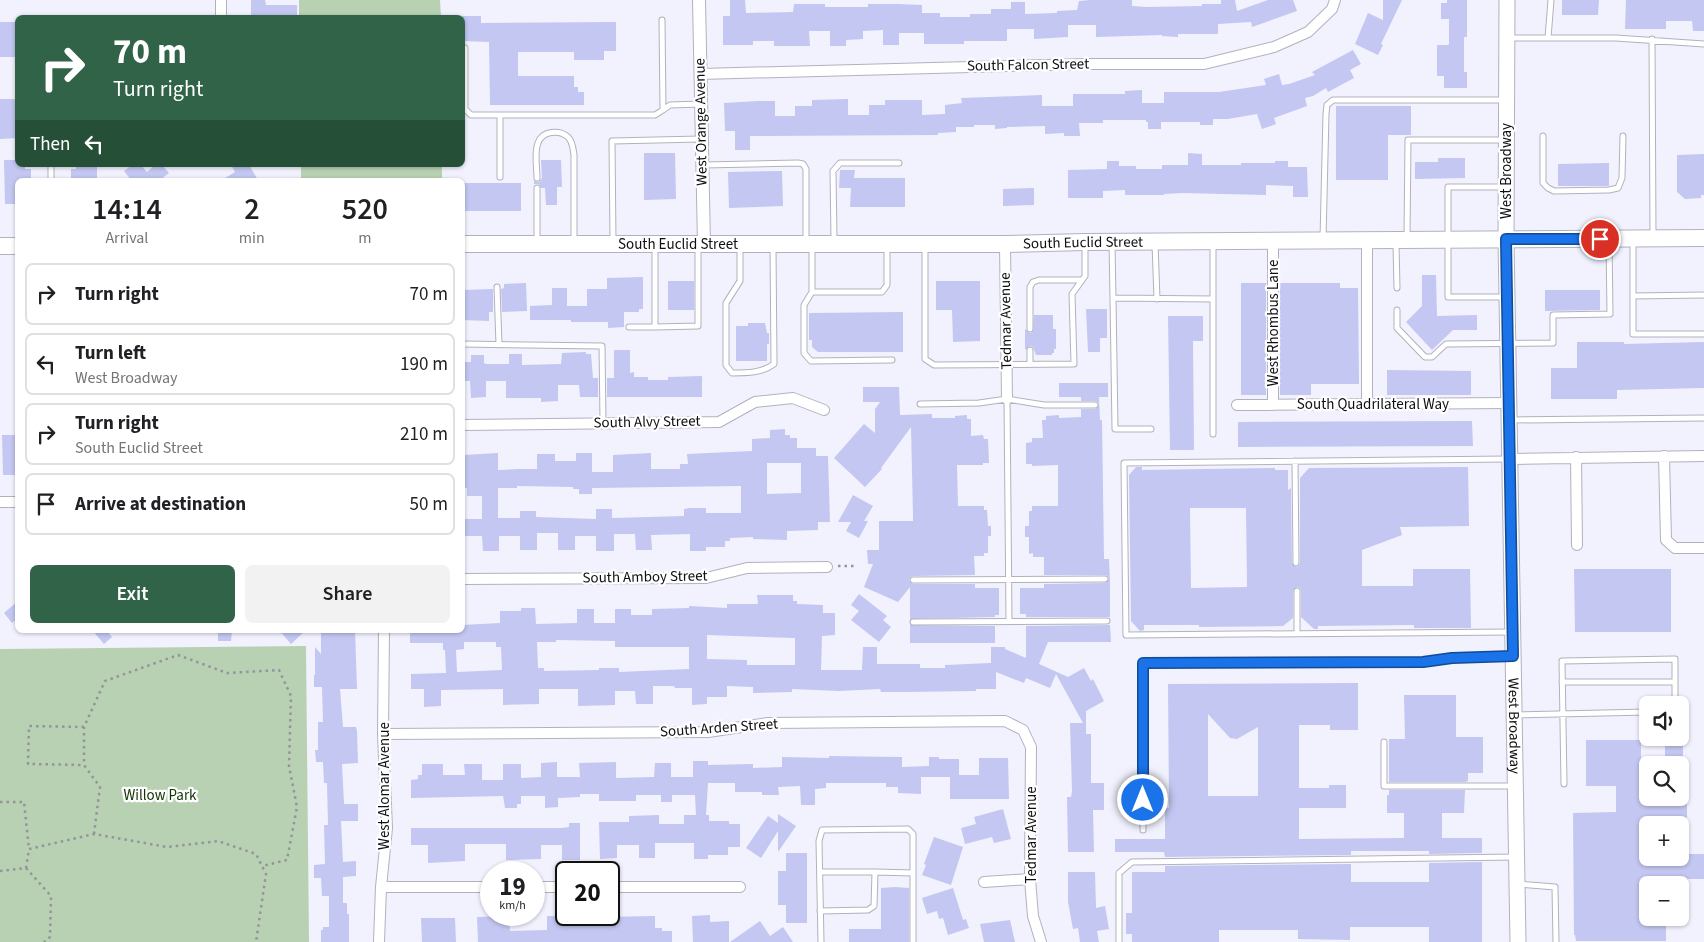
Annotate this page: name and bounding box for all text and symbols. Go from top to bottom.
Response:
text: 70 m [113,27,187,77]
icon: right [30,35,95,100]
street label: South Falcon Street [967,53,1089,77]
street label: West Orange Avenue [689,58,713,186]
text: Turn right [113,73,203,105]
street label: West Broadway [1496,123,1517,219]
icon: left [80,130,108,158]
text: Then [30,131,70,158]
text: 14:14 [92,188,162,231]
text: 2 [244,188,260,231]
text: 520 [342,188,388,231]
pin [1579,218,1621,260]
icon: arrive [1586,225,1614,253]
text: Arrival [105,227,148,249]
text: min [239,227,265,249]
text: m [358,227,372,249]
street label: South Euclid Street [1023,231,1143,254]
street label: South Euclid Street [618,234,738,255]
street label: West Rhombus Lane [1263,260,1284,386]
street label: Tedmar Avenue [995,272,1017,370]
icon: right [32,280,60,308]
text: Turn right [75,281,159,308]
text: 70 m [410,281,448,308]
text: Turn left [75,340,146,367]
icon: left [32,350,60,378]
text: 190 m [400,351,448,378]
text: West Broadway [75,367,178,389]
street label: South Quadrilateral Way [1297,394,1449,415]
text: Turn right [75,410,159,437]
street label: South Alvy Street [593,411,701,433]
icon: right [32,420,60,448]
text: 210 m [400,421,448,448]
text: South Euclid Street [75,437,203,459]
icon: arrive [32,490,60,518]
text: Arrive at destination [75,491,246,518]
text: 50 m [410,491,448,518]
button: Exit [30,565,235,623]
button: Share [245,565,450,623]
street label: South Amboy Street [582,565,708,589]
street label: West Broadway [1503,678,1526,774]
map controls [1639,696,1689,926]
button: sound [1639,696,1689,746]
street label: South Arden Street [659,713,779,743]
street label: West Alomar Avenue [374,722,395,850]
button: search [1639,756,1689,806]
position arrow [1116,773,1168,825]
park label: Willow Park [123,785,197,806]
street label: Tedmar Avenue [1021,786,1042,884]
button: + [1639,816,1689,866]
speed limit sign: 20 [555,861,620,926]
text: 19 [499,869,526,905]
button: − [1639,876,1689,926]
text: km/h [499,897,526,914]

